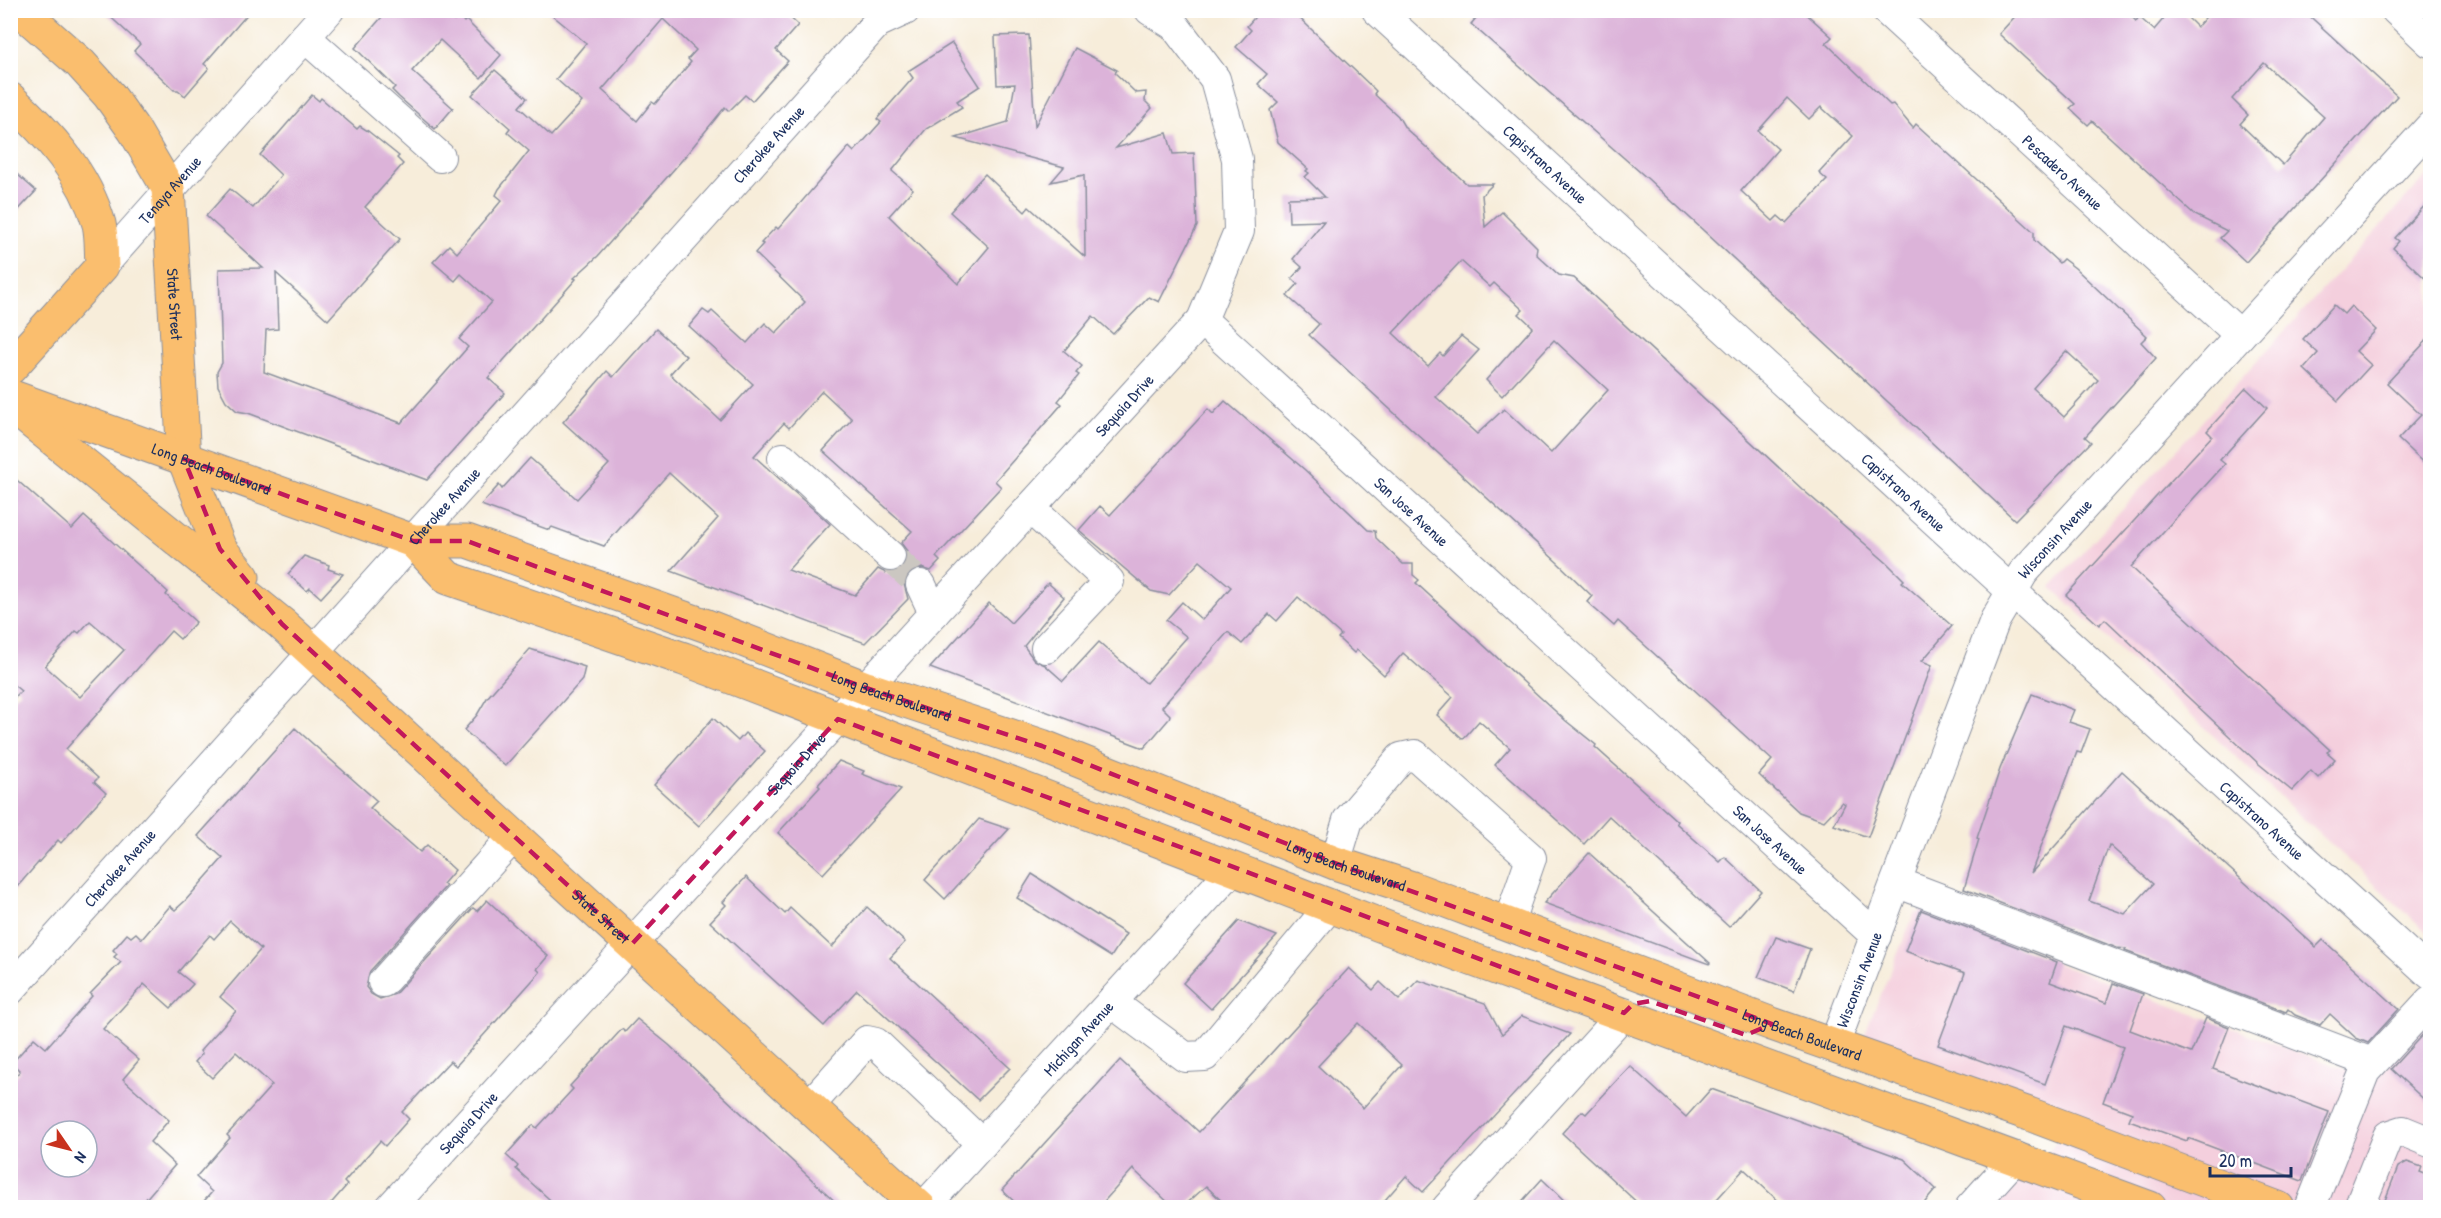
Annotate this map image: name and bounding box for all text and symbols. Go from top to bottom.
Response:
street label: Cherokee Avenue [727,100,810,188]
street label: Capistrano Avenue [1498,120,1593,209]
street label: Pescadero Avenue [2018,130,2108,215]
street label: Tenaya Avenue [133,150,206,229]
street label: State Street [162,268,188,341]
street label: Sequoia Drive [1090,369,1159,441]
street label: Long Beach Boulevard [149,437,274,500]
street label: Capistrano Avenue [1857,448,1951,537]
street label: Cherokee Avenue [403,462,485,550]
street label: San Jose Avenue [1370,472,1454,552]
street label: Wisconsin Avenue [2012,493,2097,583]
street label: Long Beach Boulevard [829,665,954,726]
street label: Sequoia Drive [762,727,831,800]
street label: Capistrano Avenue [2215,776,2310,865]
street label: San Jose Avenue [1728,800,1813,880]
street label: Cherokee Avenue [79,824,161,912]
street label: Long Beach Boulevard [1284,834,1409,896]
street label: State Street [567,884,636,949]
street label: Wisconsin Avenue [1831,928,1887,1031]
street label: Michigan Avenue [1038,995,1119,1081]
street label: Long Beach Boulevard [1740,1003,1864,1065]
street label: Sequoia Drive [434,1086,503,1159]
north arrow [39,1119,99,1179]
scale bar [2210,1140,2291,1178]
text: N [70,1148,93,1168]
text: 20 m [2219,1148,2252,1173]

